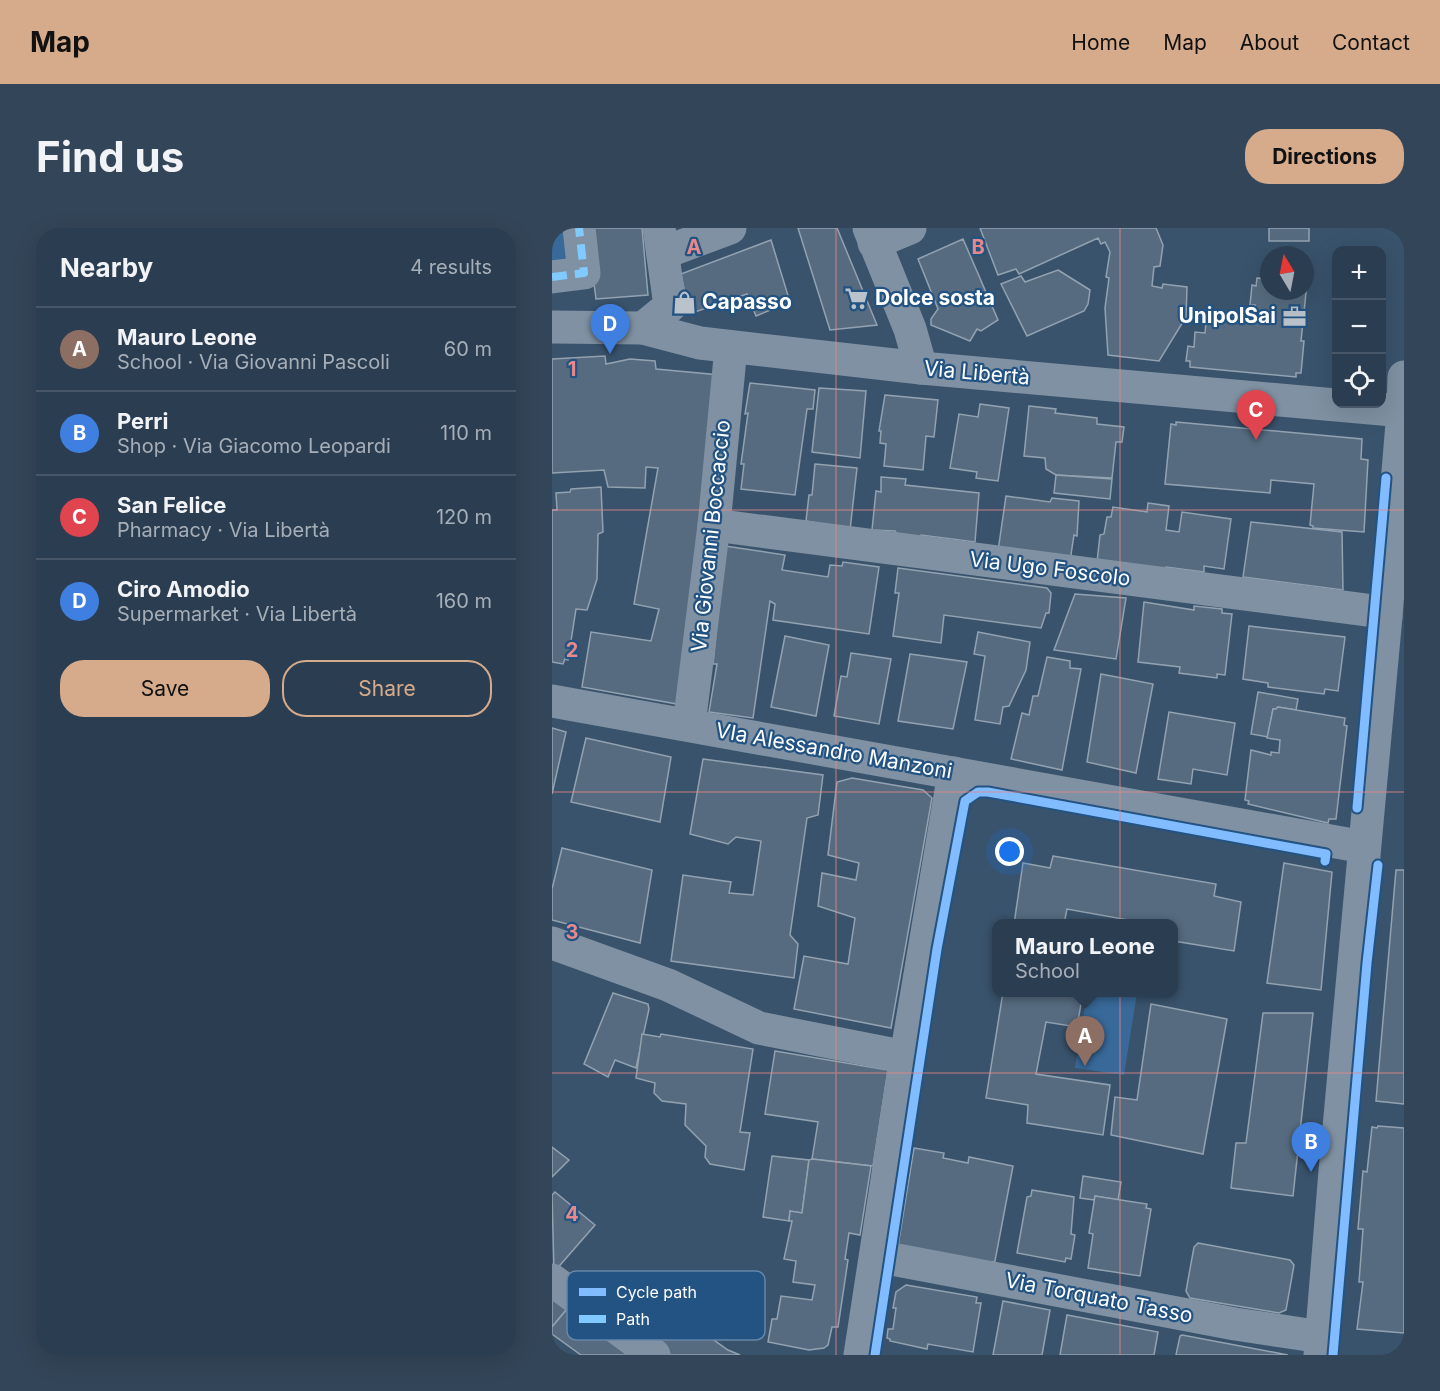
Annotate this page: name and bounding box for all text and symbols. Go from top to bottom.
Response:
text: Map [30,25,90,59]
text: Home [1071,30,1130,55]
text: Map [1163,30,1207,55]
text: About [1240,30,1299,55]
text: Contact [1332,30,1410,55]
button: Directions [1245,129,1404,184]
text: Find us [36,131,184,182]
text: A [687,235,702,259]
text: B [971,235,985,259]
north arrow [1260,246,1314,300]
map controls [1332,246,1386,408]
button: + [1332,246,1386,300]
text: Nearby [60,252,153,283]
text: 4 results [410,255,492,279]
supermarket icon: Dolce sosta [844,285,870,311]
place label: Dolce sosta [875,285,995,310]
shop icon: Capasso [671,289,697,315]
place label: Capasso [702,289,792,314]
button: − [1332,300,1386,354]
place label: UnipolSai [1178,303,1276,328]
office icon: UnipolSai [1281,303,1307,329]
pin: D [590,304,630,354]
text: Mauro Leone [117,324,257,350]
text: A [72,337,87,361]
text: 60 m [444,337,492,361]
text: School · Via Giovanni Pascoli [117,350,390,374]
button: locate [1332,354,1386,408]
street label: Via Libertà [923,355,1031,390]
text: 1 [568,357,576,381]
pin: C [1236,390,1276,440]
text: Perri [117,408,168,434]
street label: Via Giovanni Boccaccio [686,419,735,653]
text: B [73,421,86,445]
text: 110 m [440,421,492,445]
text: Shop · Via Giacomo Leopardi [117,434,391,458]
text: San Felice [117,492,226,518]
text: C [72,505,87,529]
text: 120 m [436,505,492,529]
text: Pharmacy · Via Libertà [117,518,330,542]
street label: Via Ugo Foscolo [968,546,1132,591]
text: Ciro Amodio [117,576,250,602]
text: D [72,589,87,613]
text: 160 m [436,589,492,613]
text: Supermarket · Via Libertà [117,602,357,626]
text: 2 [566,638,578,662]
button: Save [60,660,270,717]
button: Share [282,660,492,717]
street label: VIa Alessandro Manzoni [714,717,954,784]
your location [995,837,1024,866]
popup [992,919,1178,997]
text: 3 [566,920,578,944]
text: Mauro Leone [1015,933,1155,959]
text: School [1015,959,1080,983]
pin: A [1066,1016,1104,1066]
pin: B [1292,1122,1330,1172]
text: 4 [565,1202,579,1226]
street label: Via Torquato Tasso [1003,1267,1195,1328]
legend [567,1271,765,1340]
text: Cycle path [616,1282,697,1302]
text: Path [616,1309,650,1329]

